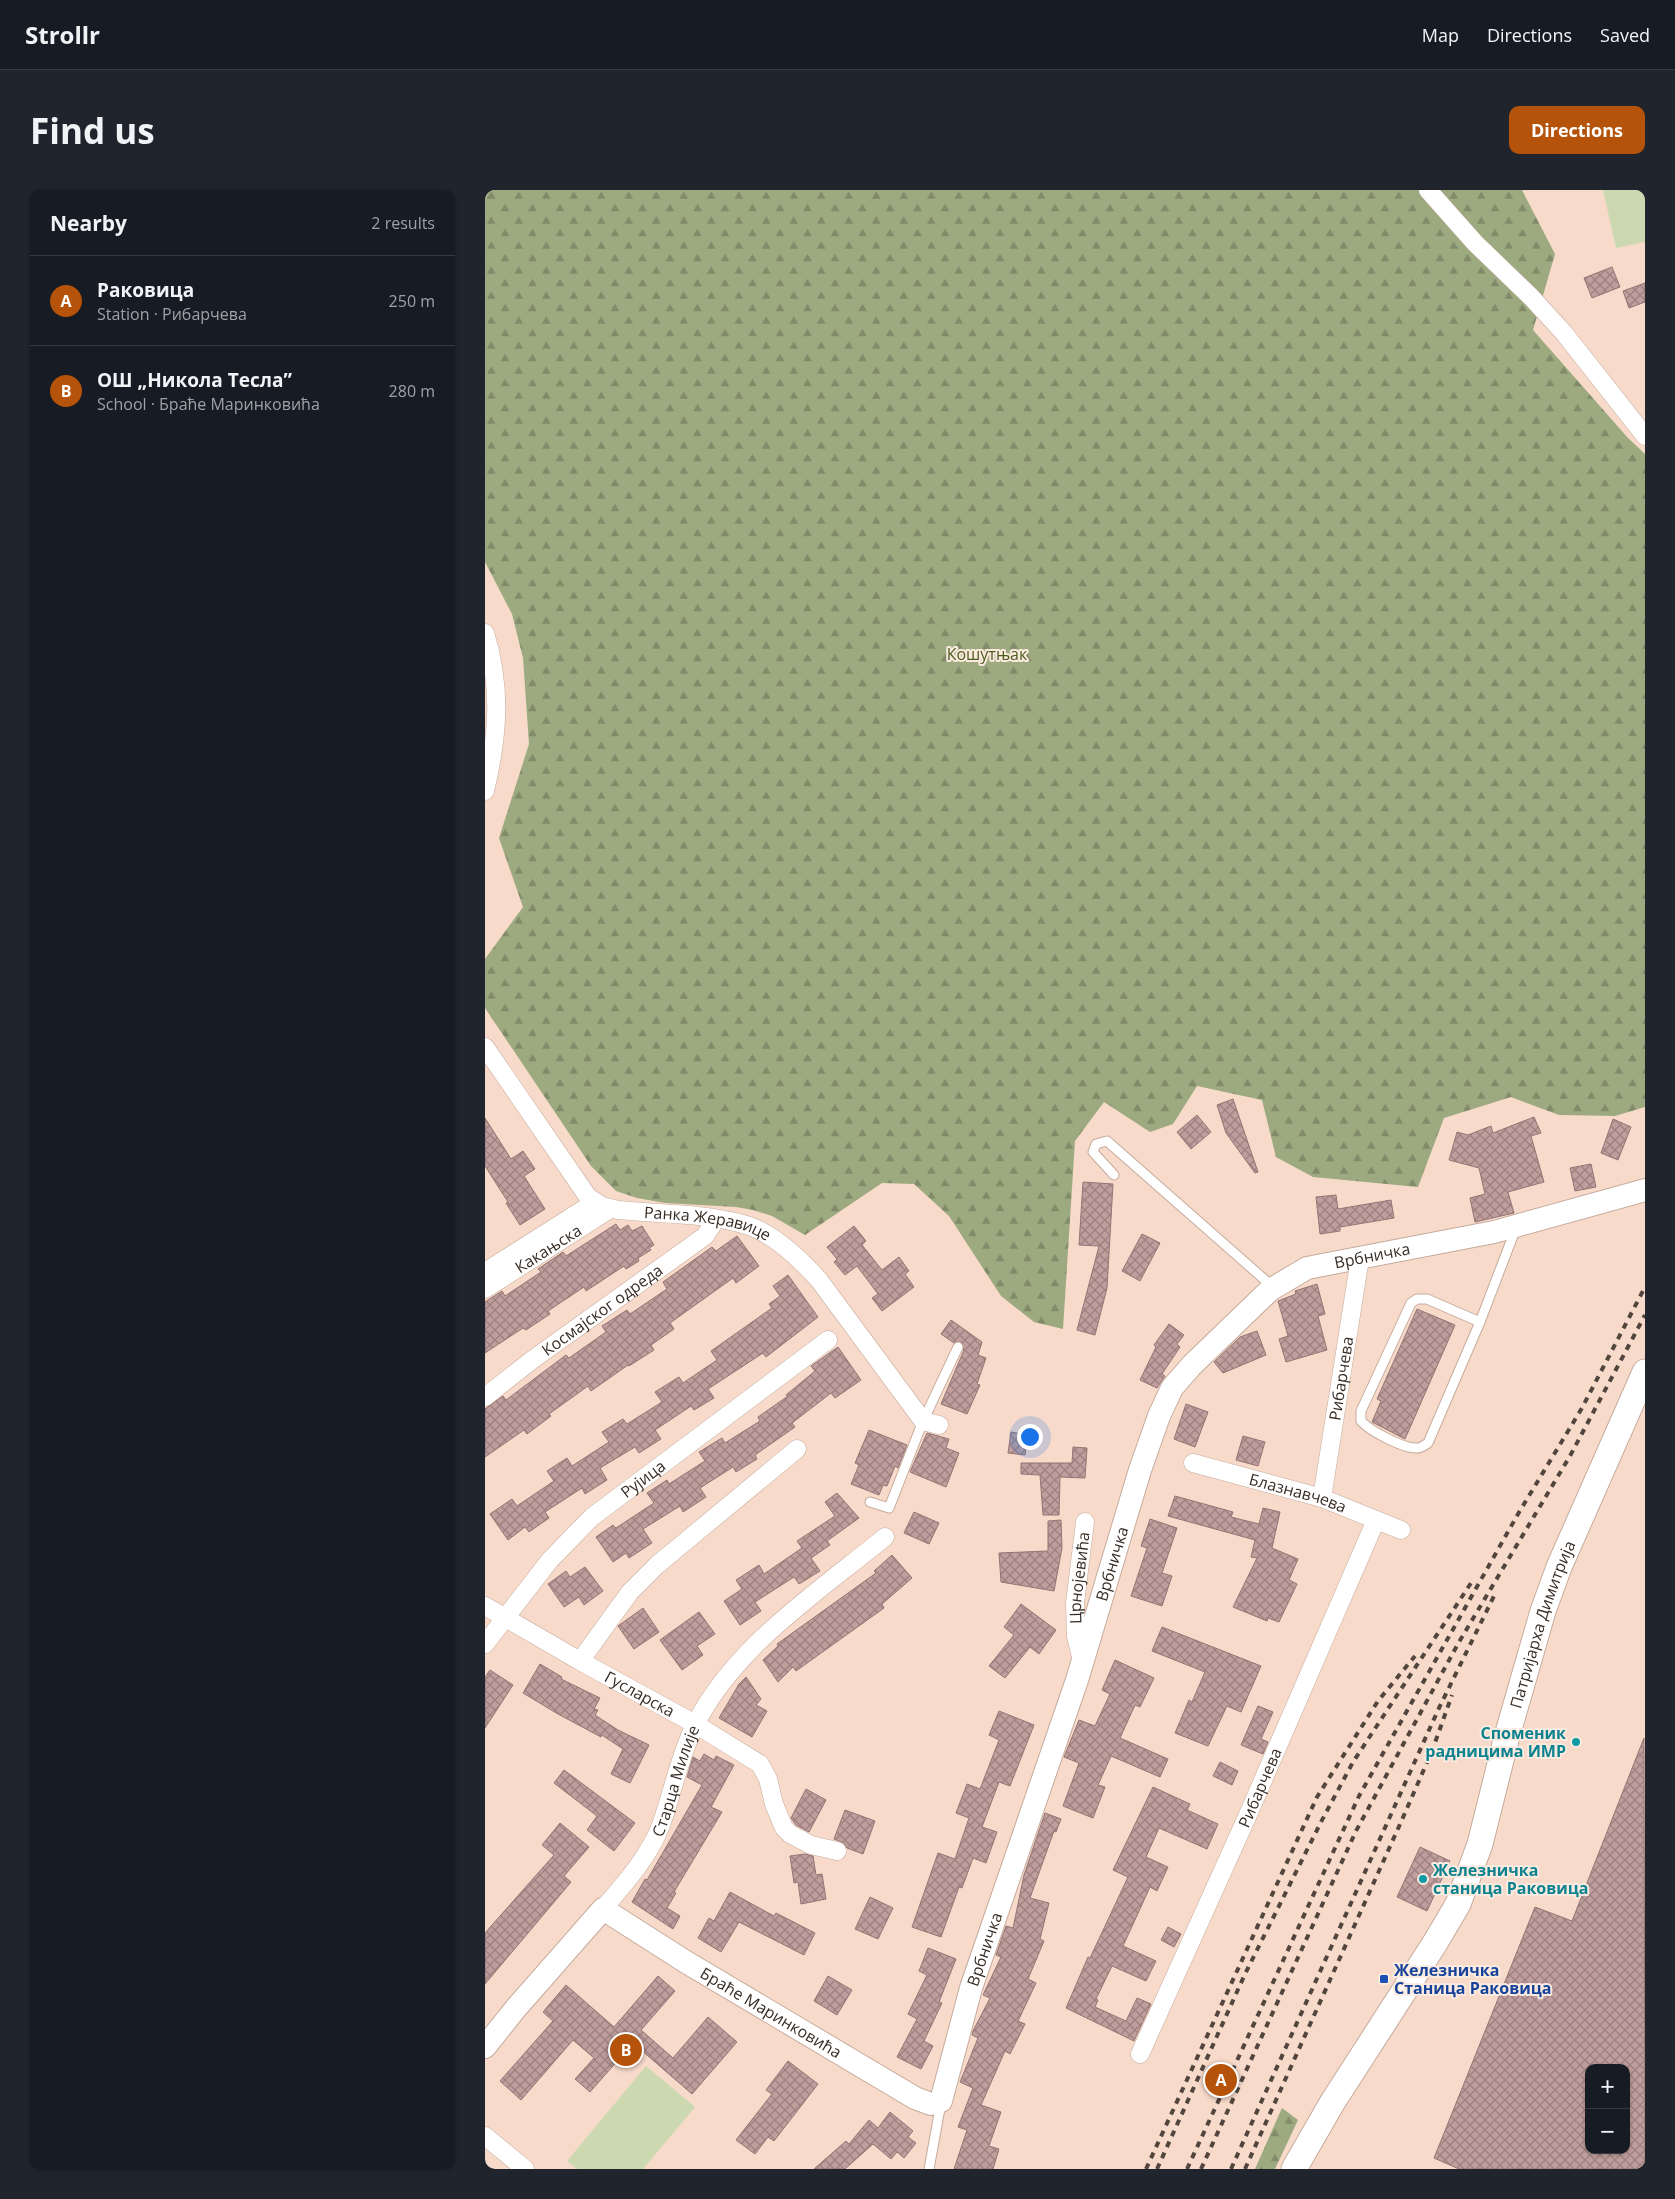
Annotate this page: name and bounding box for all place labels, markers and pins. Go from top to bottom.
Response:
place label: Споменик радницима ИМР [1425,1722,1566,1762]
marker: Споменик радницима ИМР [1570,1736,1582,1748]
place label: Железничка станица Раковица [1433,1859,1588,1899]
marker: Железничка станица Раковица [1417,1873,1429,1885]
place label: Железничка Станица Раковица [1394,1959,1551,1999]
marker: Железничка Станица Раковица [1378,1973,1390,1985]
pin: B [610,2031,642,2069]
pin: A [1205,2061,1237,2099]

